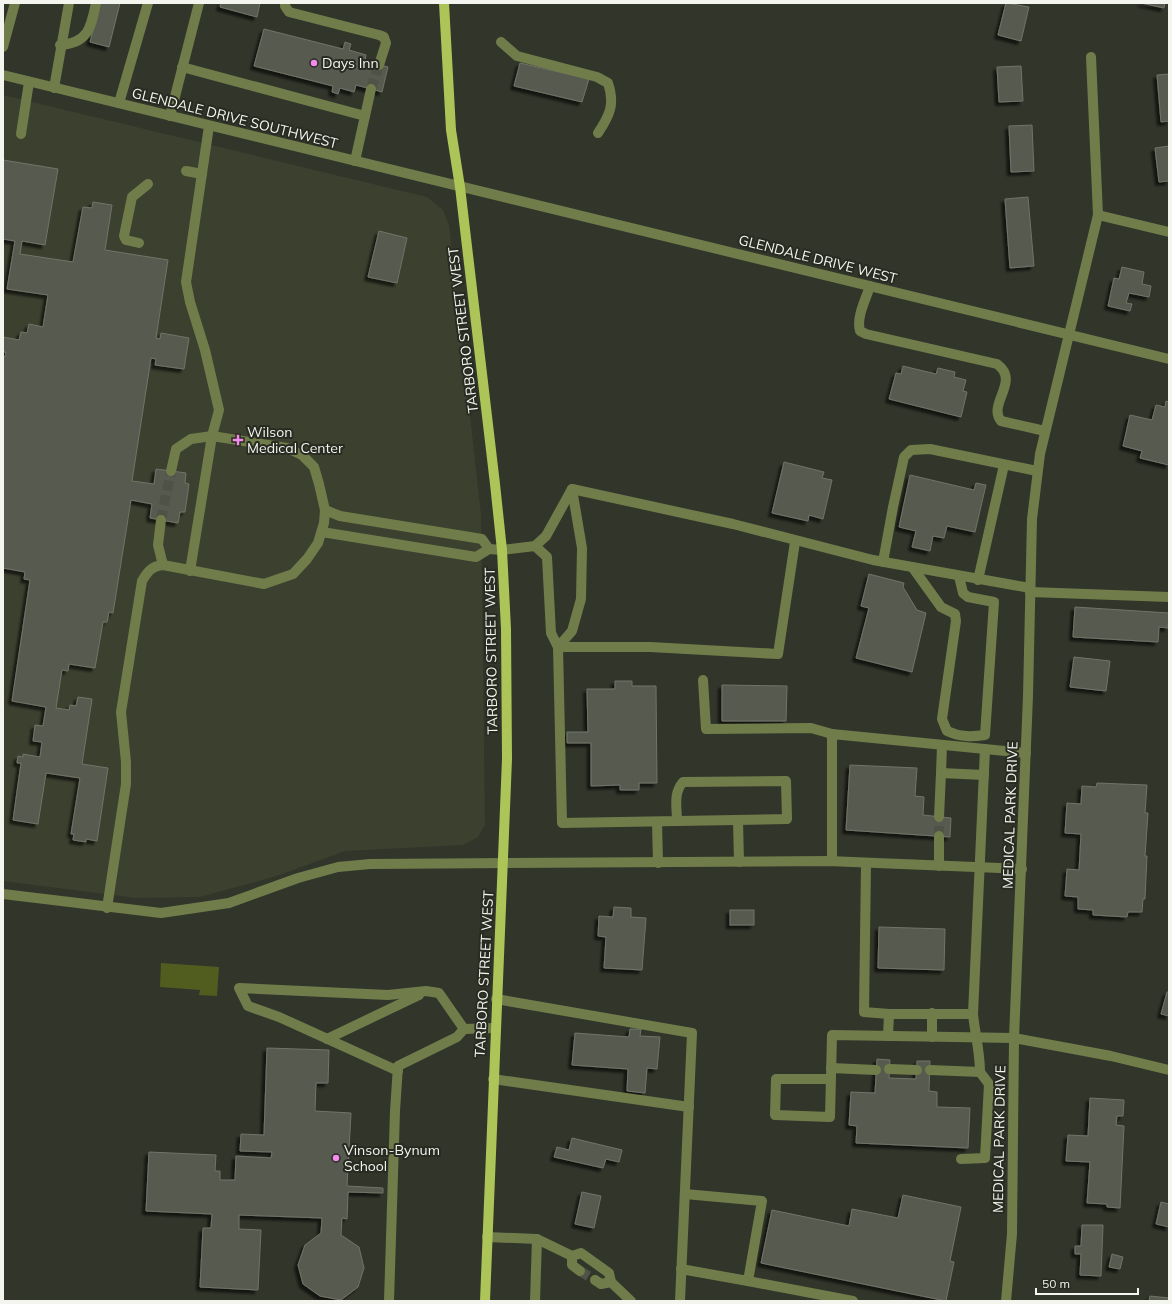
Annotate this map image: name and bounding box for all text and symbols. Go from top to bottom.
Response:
place label: Days Inn [322,54,379,72]
marker: Days Inn [309,58,319,68]
street label: GLENDALE DRIVE SOUTHWEST [130,84,340,152]
street label: GLENDALE DRIVE WEST [737,231,900,288]
street label: TARBORO STREET WEST [444,245,482,414]
place label: Wilson Medical Center [247,423,344,457]
marker: Wilson Medical Center [232,434,244,446]
street label: TARBORO STREET WEST [481,567,501,735]
street label: MEDICAL PARK DRIVE [998,741,1022,889]
street label: TARBORO STREET WEST [471,889,497,1058]
street label: MEDICAL PARK DRIVE [989,1065,1009,1213]
place label: Vinson-Bynum School [344,1141,440,1175]
marker: Vinson-Bynum School [331,1153,341,1163]
scale bar [1036,1270,1138,1296]
text: 50 m [1042,1276,1070,1291]

